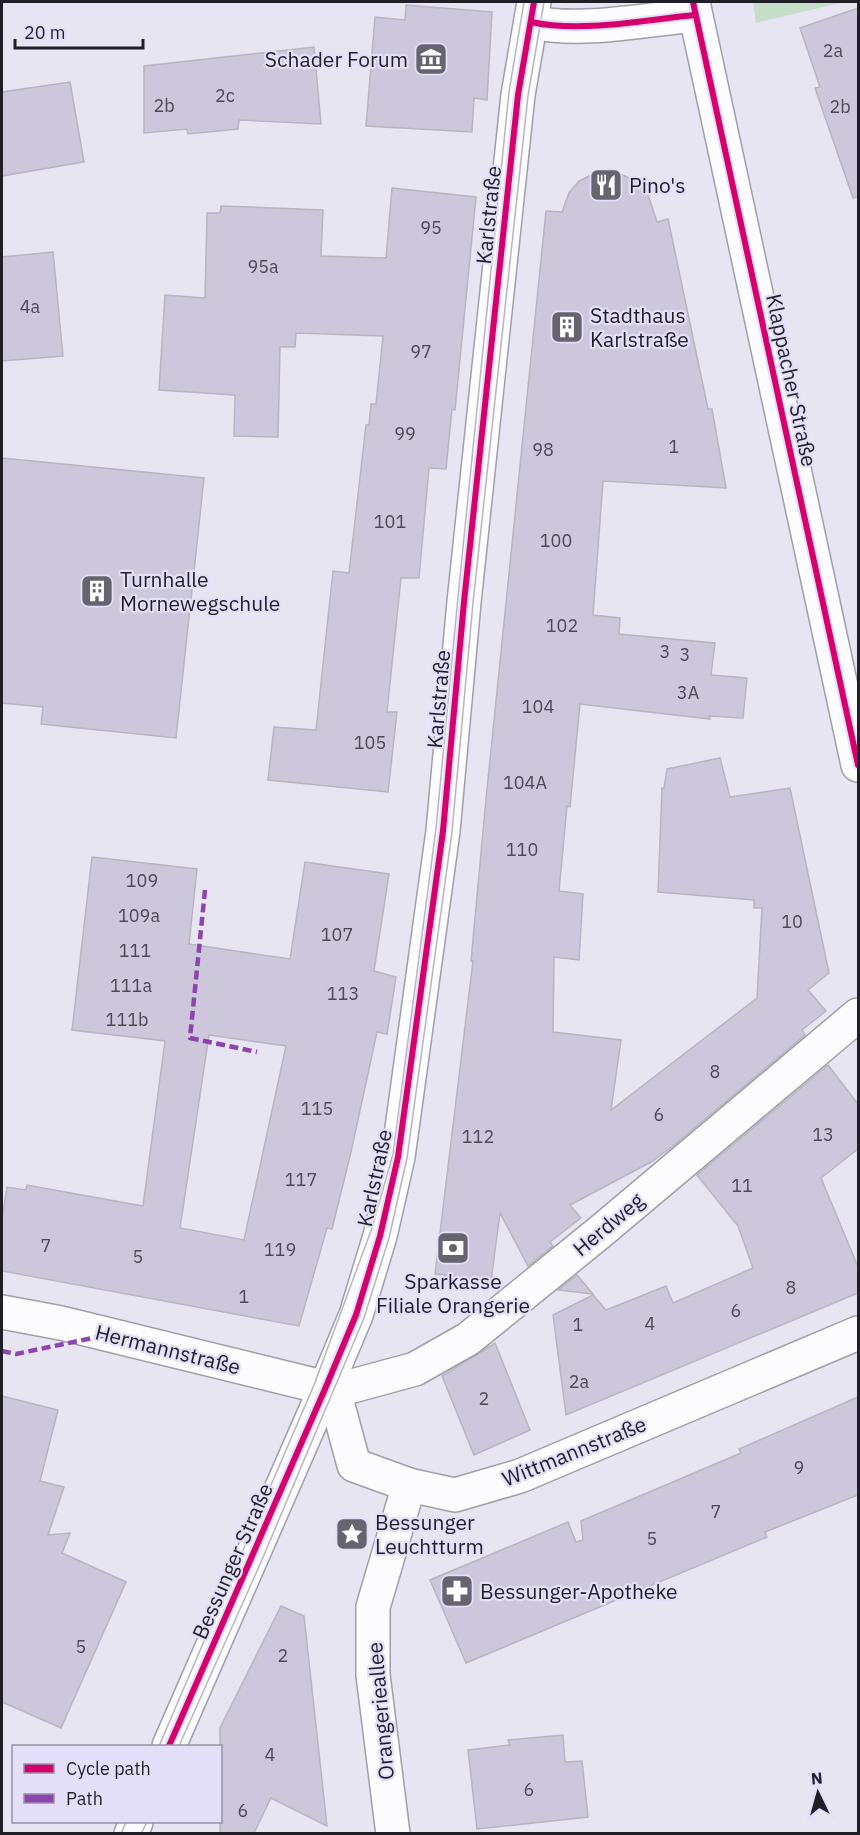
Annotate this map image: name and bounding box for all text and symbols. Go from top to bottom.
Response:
scale bar [15,12,142,50]
text: 20 m [24,21,66,44]
house number: 2a [823,39,844,62]
museum icon: Schader Forum [413,41,449,77]
place label: Schader Forum [265,45,408,73]
house number: 2c [215,84,235,107]
house number: 2b [153,94,175,117]
house number: 2b [829,95,851,118]
street label: Karlstraße [469,164,507,266]
restaurant icon: Pino's [588,167,624,203]
place label: Pino's [629,171,686,199]
house number: 95 [420,216,442,239]
house number: 95a [247,255,279,278]
street label: Klappacher Straße [760,291,824,469]
house number: 4a [20,295,41,318]
place label: Stadthaus Karlstraße [590,301,689,353]
building icon: Stadthaus Karlstraße [549,309,585,345]
house number: 97 [410,340,432,363]
house number: 99 [394,422,416,445]
house number: 1 [669,435,679,458]
house number: 98 [532,438,554,461]
house number: 101 [374,510,406,533]
house number: 100 [540,529,572,552]
place label: Turnhalle Mornewegschule [120,565,280,617]
building icon: Turnhalle Mornewegschule [79,573,115,609]
house number: 102 [546,614,578,637]
house number: 3 [660,640,670,663]
house number: 3 [680,643,690,666]
street label: Karlstraße [420,649,456,749]
house number: 3A [677,681,700,704]
house number: 104 [522,695,554,718]
house number: 105 [354,731,386,754]
house number: 104A [503,771,547,794]
house number: 110 [506,838,538,861]
house number: 109 [126,869,158,892]
house number: 109a [118,904,160,927]
house number: 10 [781,910,803,933]
house number: 107 [321,923,353,946]
house number: 111 [119,939,151,962]
house number: 111a [110,974,152,997]
house number: 113 [327,982,359,1005]
house number: 111b [106,1008,148,1031]
house number: 8 [710,1060,720,1083]
house number: 115 [301,1097,333,1120]
house number: 6 [654,1103,664,1126]
house number: 13 [812,1123,834,1146]
house number: 112 [462,1125,494,1148]
street label: Karlstraße [350,1127,398,1229]
house number: 117 [285,1168,317,1191]
house number: 11 [731,1174,753,1197]
street label: Herdweg [567,1186,649,1262]
bank icon: Sparkasse Filiale Orangerie [435,1230,471,1266]
house number: 7 [41,1234,51,1257]
house number: 119 [264,1238,296,1261]
house number: 5 [133,1245,143,1268]
place label: Sparkasse Filiale Orangerie [376,1267,530,1319]
house number: 8 [786,1276,796,1299]
house number: 1 [239,1285,249,1308]
house number: 6 [731,1299,741,1322]
house number: 4 [645,1312,656,1335]
house number: 1 [573,1313,583,1336]
street label: Hermannstraße [92,1317,244,1381]
house number: 2a [569,1370,590,1393]
house number: 2 [479,1387,489,1410]
street label: Wittmannstraße [498,1409,650,1493]
house number: 9 [794,1456,804,1479]
street label: Bessunger Straße [185,1479,279,1643]
house number: 7 [711,1500,721,1523]
place label: Bessunger Leuchtturm [375,1508,484,1560]
place icon: Bessunger Leuchtturm [334,1516,370,1552]
house number: 5 [647,1527,657,1550]
pharmacy icon: Bessunger-Apotheke [439,1573,475,1609]
place label: Bessunger-Apotheke [480,1577,678,1605]
house number: 5 [76,1635,86,1658]
street label: Orangerieallee [360,1641,400,1781]
house number: 2 [278,1644,288,1667]
house number: 4 [265,1743,276,1766]
legend [12,1745,222,1823]
text: Cycle path [66,1757,151,1780]
north arrow [788,1763,848,1823]
text: N [810,1768,823,1789]
house number: 6 [524,1778,534,1801]
text: Path [66,1787,103,1810]
house number: 6 [238,1799,248,1822]

